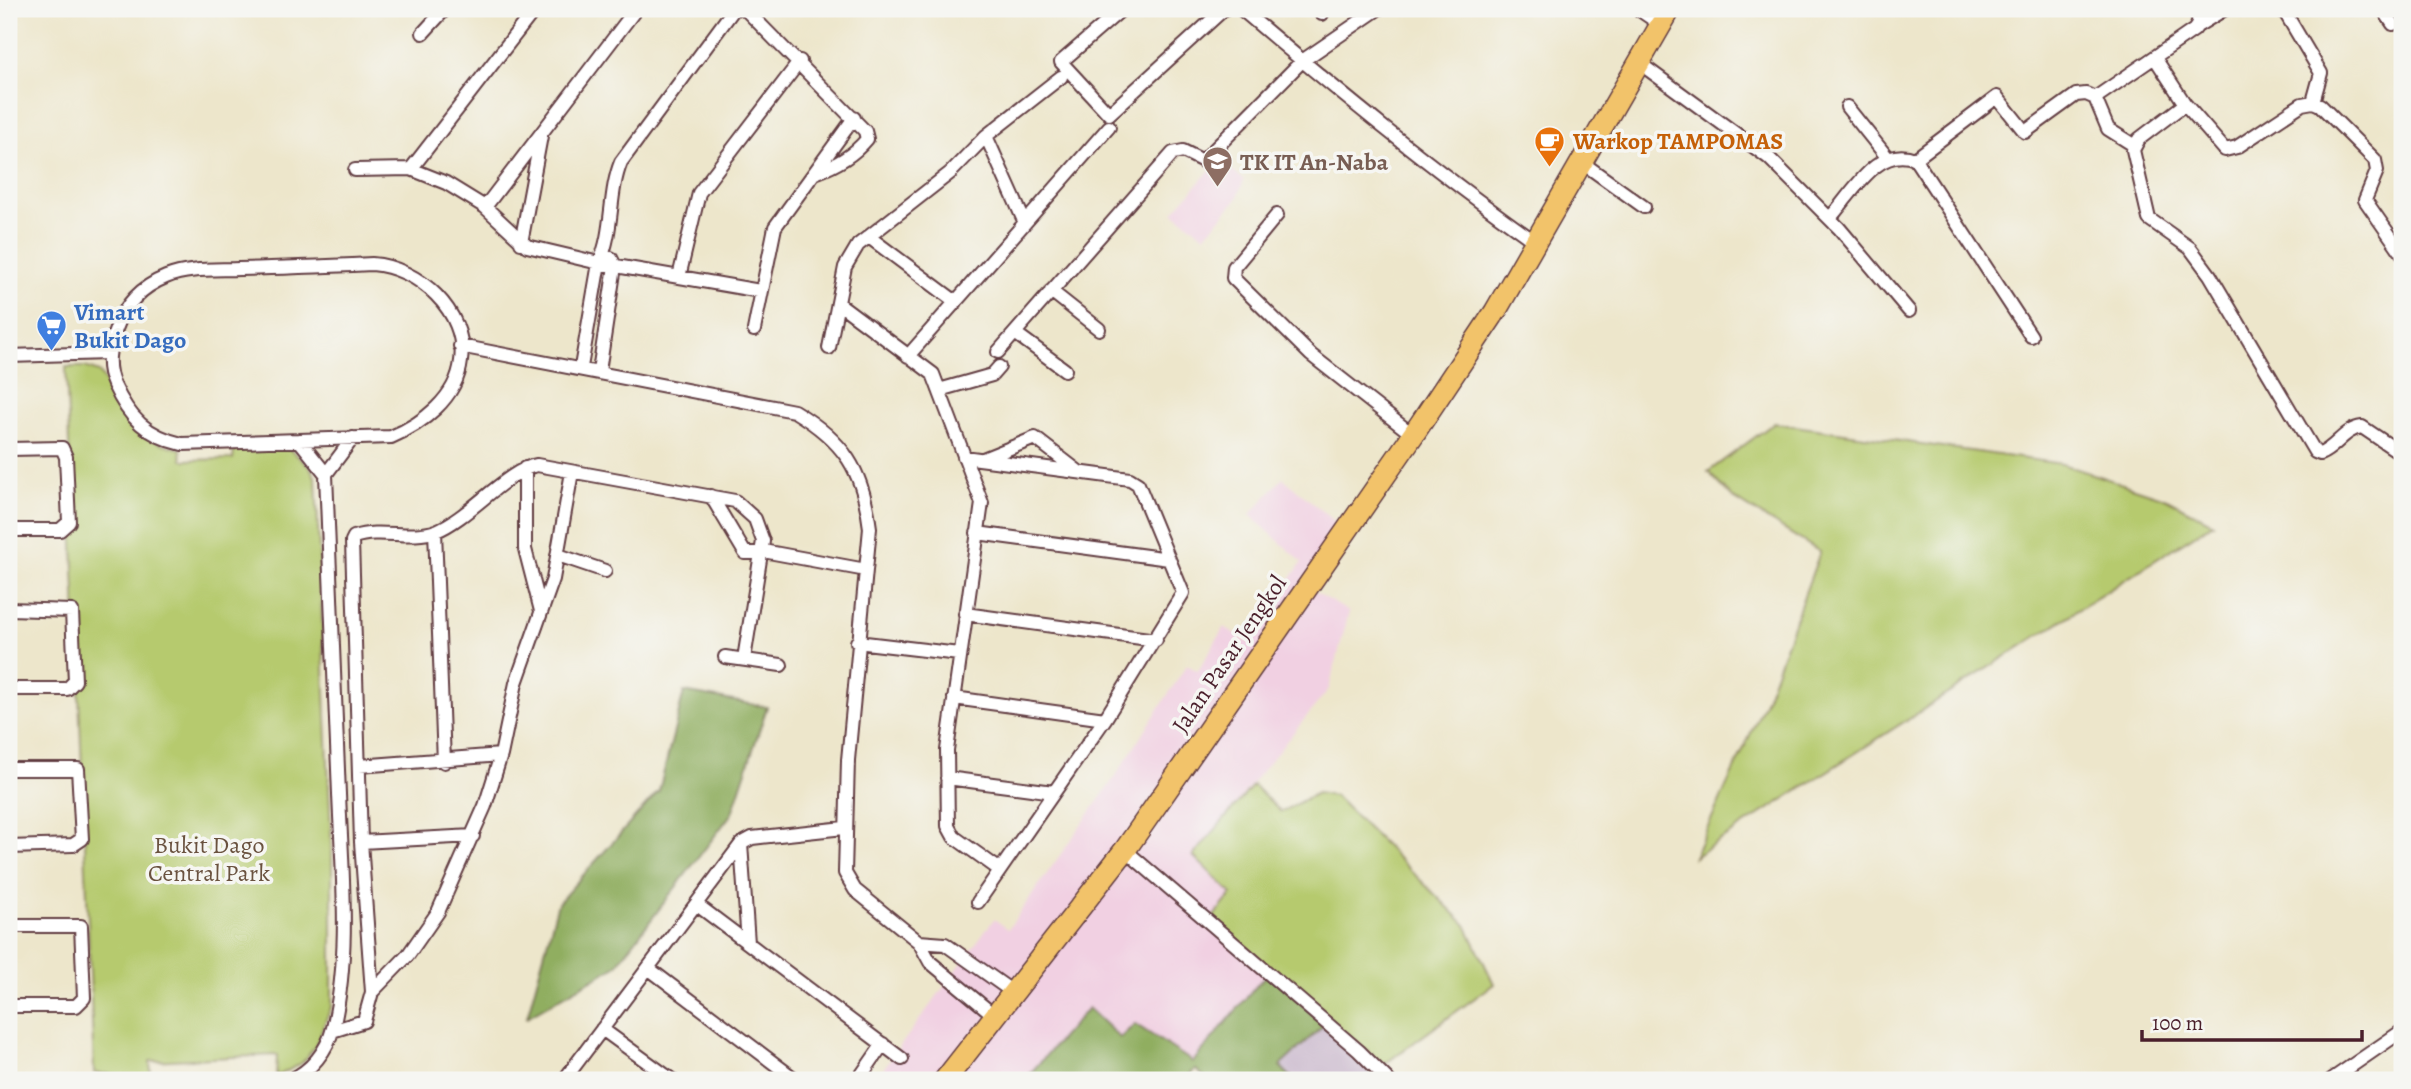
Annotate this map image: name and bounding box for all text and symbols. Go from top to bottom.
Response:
cafe icon: Warkop TAMPOMAS [1533,124,1567,168]
place label: Warkop TAMPOMAS [1572,125,1783,157]
school or university icon: TK IT An-Naba [1200,145,1234,189]
place label: TK IT An-Naba [1240,146,1389,178]
place label: Vimart Bukit Dago [73,296,186,356]
supermarket icon: Vimart Bukit Dago [34,309,68,353]
street label: Jalan Pasar Jengkol [1164,569,1294,739]
park label: Bukit Dago Central Park [148,829,270,889]
scale bar [2142,998,2362,1042]
text: 100 m [2152,1009,2203,1037]

